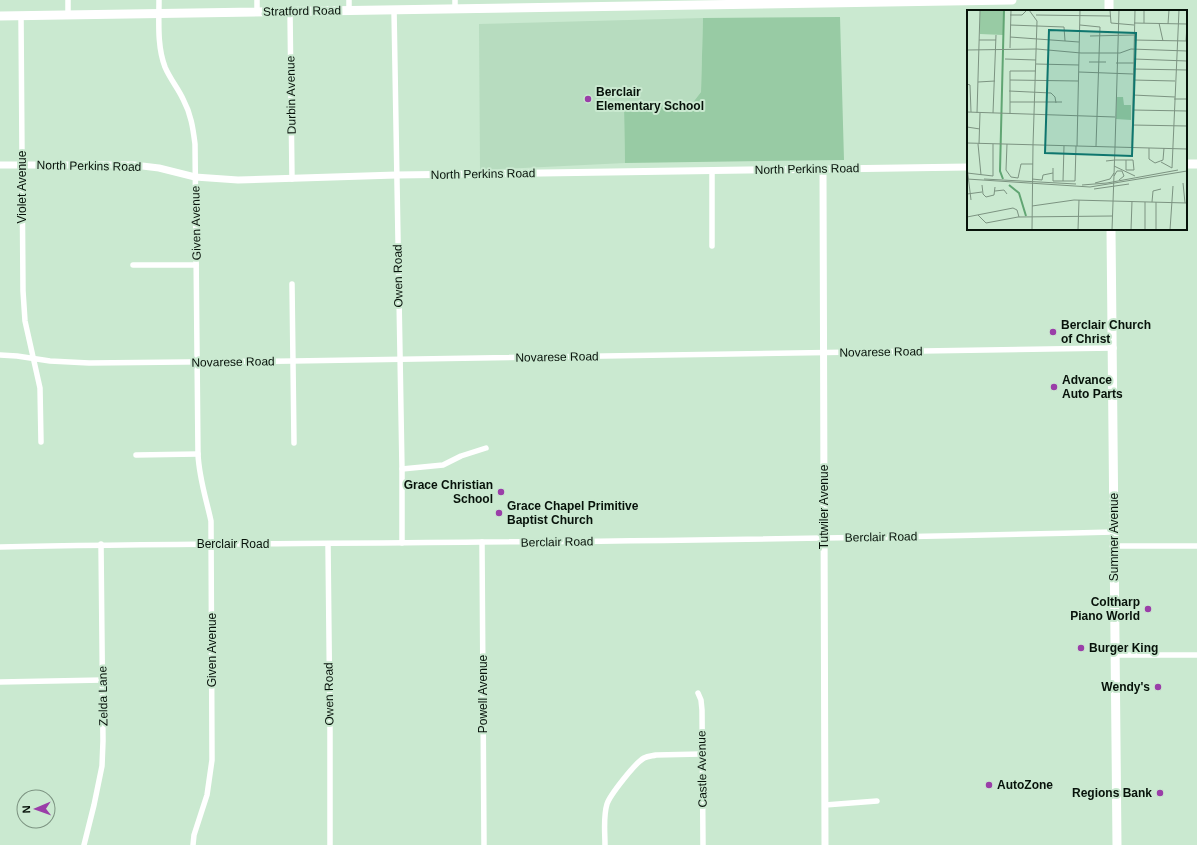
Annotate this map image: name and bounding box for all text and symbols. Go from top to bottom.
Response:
street label: Stratford Road [263,3,341,19]
inset map [967,10,1187,230]
street label: Durbin Avenue [283,55,299,134]
place label: Berclair Elementary School [596,85,704,113]
marker: Berclair Elementary School [583,94,593,104]
street label: Violet Avenue [15,150,29,223]
street label: North Perkins Road [37,158,141,174]
street label: North Perkins Road [755,161,859,177]
street label: North Perkins Road [431,166,535,182]
street label: Given Avenue [188,185,204,260]
street label: Owen Road [390,244,406,308]
place label: Berclair Church of Christ [1061,318,1151,346]
marker: Berclair Church of Christ [1048,327,1058,337]
street label: Novarese Road [839,344,923,360]
street label: Novarese Road [515,349,599,365]
street label: Novarese Road [191,354,275,370]
place label: Advance Auto Parts [1062,373,1123,401]
marker: Advance Auto Parts [1049,382,1059,392]
street label: Tutwiler Avenue [817,464,831,549]
place label: Grace Christian School [404,478,493,506]
marker: Grace Christian School [496,487,506,497]
street label: Summer Avenue [1107,492,1121,581]
place label: Grace Chapel Primitive Baptist Church [507,499,639,527]
marker: Grace Chapel Primitive Baptist Church [494,508,504,518]
street label: Berclair Road [845,529,917,545]
street label: Berclair Road [521,534,593,550]
street label: Berclair Road [197,537,269,551]
place label: Coltharp Piano World [1070,595,1140,623]
marker: Coltharp Piano World [1143,604,1153,614]
street label: Given Avenue [205,612,219,687]
place label: Burger King [1089,641,1158,655]
marker: Burger King [1076,643,1086,653]
street label: Powell Avenue [476,654,490,733]
street label: Owen Road [321,662,337,726]
street label: Zelda Lane [95,666,111,726]
place label: Wendy's [1101,680,1150,694]
marker: Wendy's [1153,682,1163,692]
street label: Castle Avenue [694,730,710,808]
place label: AutoZone [997,778,1053,792]
marker: AutoZone [984,780,994,790]
place label: Regions Bank [1072,786,1152,800]
marker: Regions Bank [1155,788,1165,798]
north arrow [16,789,56,829]
text: N [20,805,32,814]

